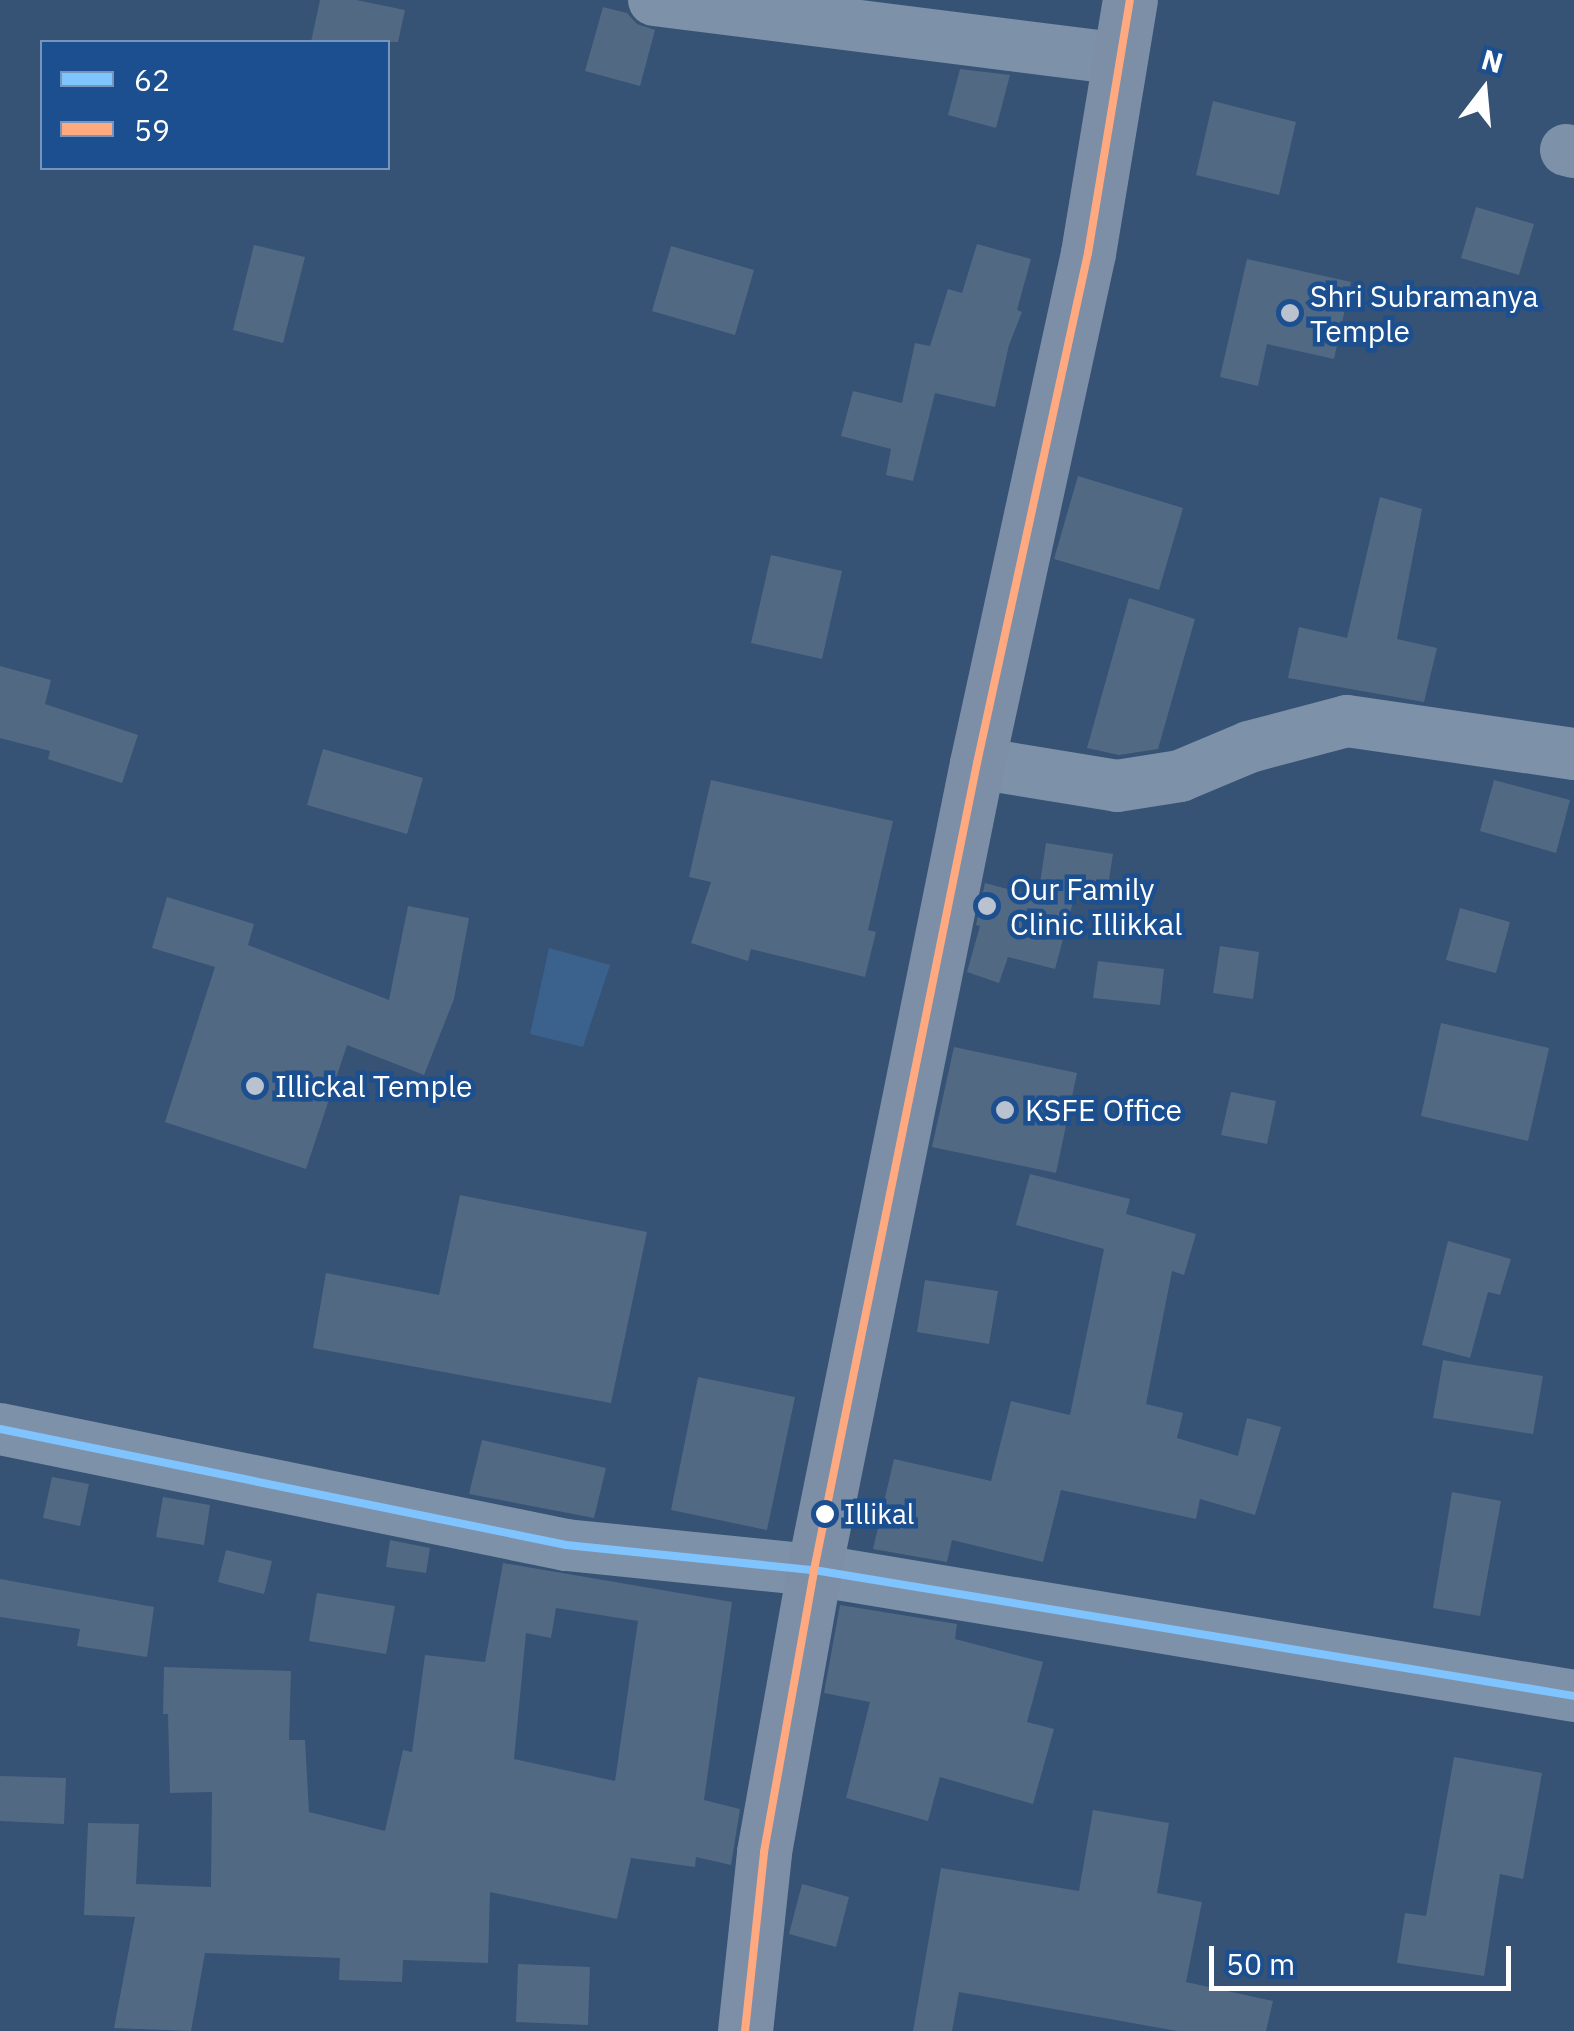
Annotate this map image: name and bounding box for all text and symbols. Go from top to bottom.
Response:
legend [40,40,390,170]
north arrow [1434,40,1534,140]
text: N [1478,40,1507,81]
text: 62 [134,60,170,99]
text: 59 [134,110,170,149]
place label: Shri Subramanya Temple [1310,278,1538,348]
marker: Shri Subramanya Temple [1279,302,1301,324]
place label: Our Family Clinic Illikkal [1010,871,1182,942]
marker: Our Family Clinic Illikkal [974,893,1000,919]
place label: Illickal Temple [275,1068,473,1104]
marker: Illickal Temple [244,1075,266,1097]
place label: KSFE Office [1025,1092,1182,1128]
marker: KSFE Office [994,1099,1016,1121]
place label: Illikal [844,1497,914,1531]
marker: Illikal [815,1504,835,1524]
scale bar [1214,1926,1516,1988]
text: 50 m [1226,1944,1295,1983]

